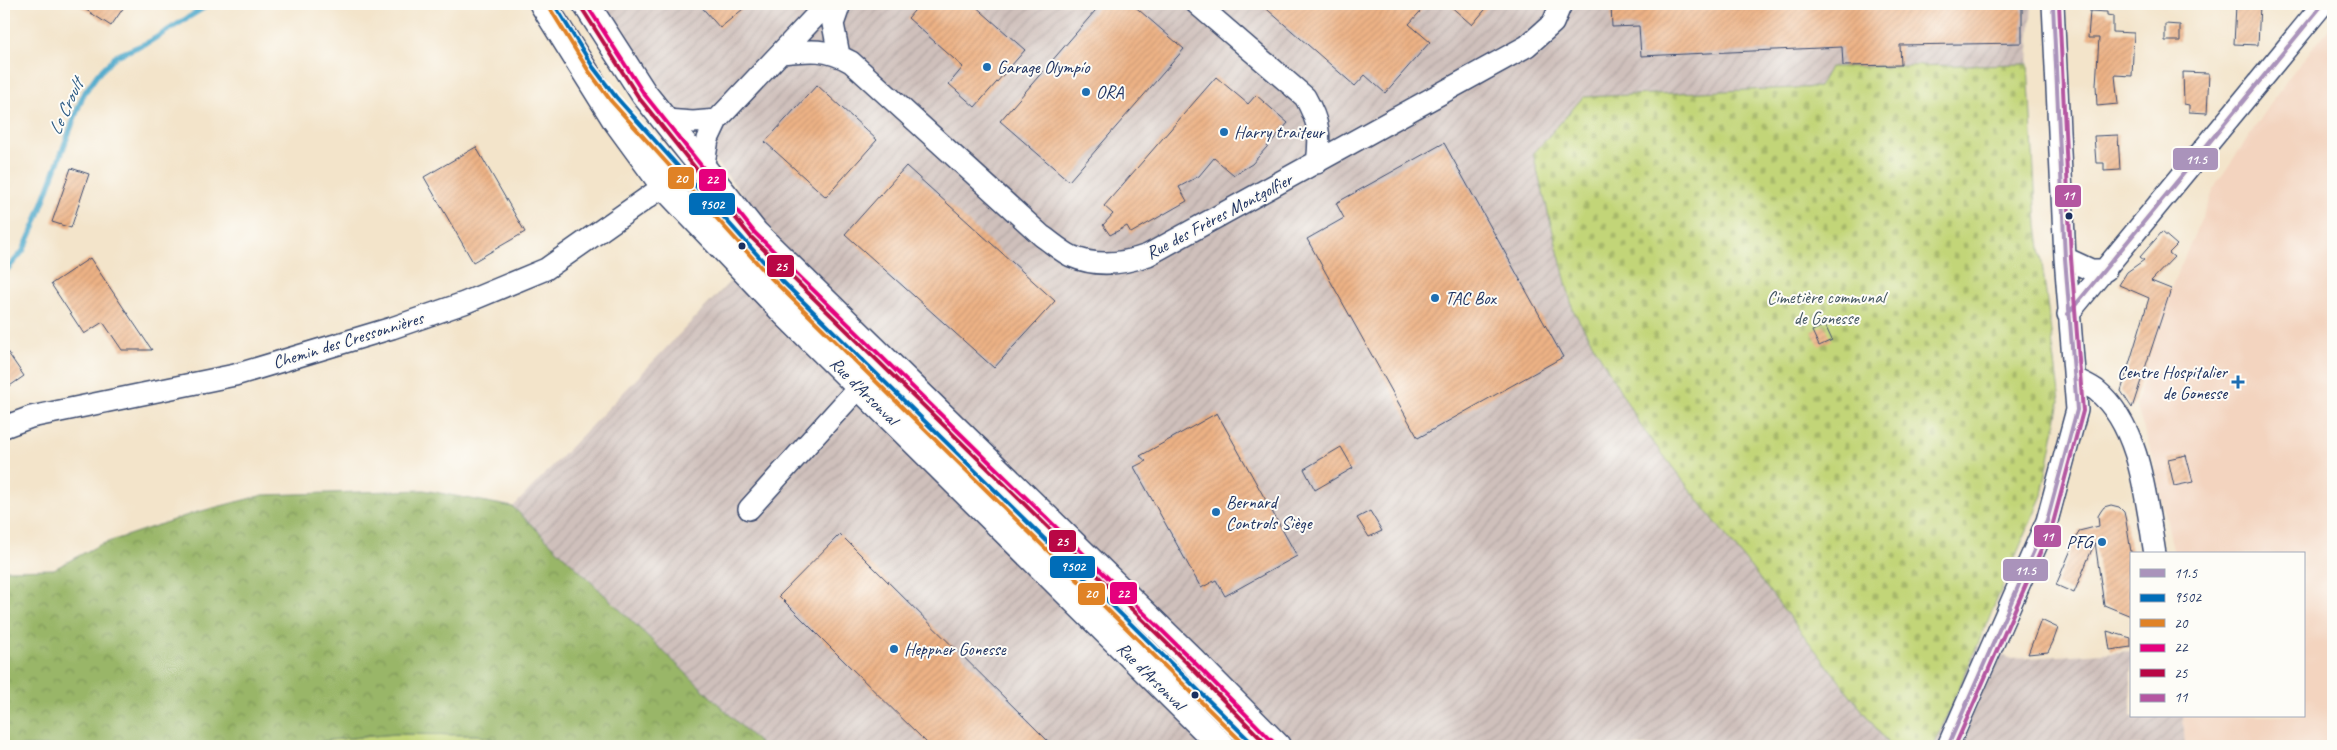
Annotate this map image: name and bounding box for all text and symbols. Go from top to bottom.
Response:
place label: Garage Olympío [997,56,1091,78]
marker: Garage Olympío [981,61,993,73]
water label: Le Croult [43,72,91,139]
place label: ORA [1096,81,1124,103]
marker: ORA [1080,86,1092,98]
place label: Harry traiteur [1234,121,1327,143]
marker: Harry traiteur [1218,126,1230,138]
line badge: 11.5 [2172,147,2219,171]
text: 11.5 [2185,151,2209,168]
line badge: 20 [667,166,695,190]
street label: Rue des Frères Montgolfier [1142,167,1298,264]
line badge: 22 [698,168,727,192]
text: 20 [675,170,689,187]
text: 22 [706,171,720,188]
line badge: 11 [2054,184,2082,208]
text: 11 [2062,187,2076,204]
line badge: 9502 [688,192,736,216]
text: 9502 [700,196,726,213]
unlabelled marker [2064,211,2074,221]
unlabelled marker [737,241,747,251]
line badge: 25 [766,254,795,278]
text: 25 [775,258,789,275]
park label: Cimetière communal de Gonesse [1767,286,1888,329]
place label: TAC Box [1445,287,1498,309]
marker: TAC Box [1429,292,1441,304]
street label: Chemin des Cressonnières [270,306,428,373]
street label: Rue d'Arsonval [825,352,905,432]
place label: Centre Hospitalier de Gonesse [2117,361,2229,404]
marker: Centre Hospitalier de Gonesse [2231,375,2245,389]
place label: Bernard Controls Siège [1226,491,1313,534]
marker: Bernard Controls Siège [1210,506,1222,518]
line badge: 11 [2033,524,2062,548]
text: 11 [2041,528,2055,545]
line badge: 25 [1048,529,1077,553]
place label: PFG [2066,531,2095,553]
text: 25 [1056,533,1070,550]
marker: PFG [2096,536,2108,548]
legend [2130,552,2304,718]
line badge: 9502 [1049,555,1096,579]
text: 9502 [1061,558,1087,575]
line badge: 11.5 [2002,558,2049,582]
text: 11.5 [2014,562,2038,579]
text: 11.5 [2174,564,2198,583]
line badge: 22 [1109,581,1138,605]
line badge: 20 [1077,582,1106,606]
text: 20 [1085,585,1099,602]
text: 22 [1117,585,1131,602]
text: 9502 [2174,588,2202,607]
text: 20 [2174,614,2189,633]
street label: Rue d'Arsonval [1112,637,1192,717]
place label: Heppner Gonesse [904,638,1007,660]
text: 22 [2174,638,2189,657]
marker: Heppner Gonesse [888,643,900,655]
text: 25 [2174,664,2189,683]
text: 11 [2174,688,2189,707]
unlabelled marker [1190,690,1200,700]

